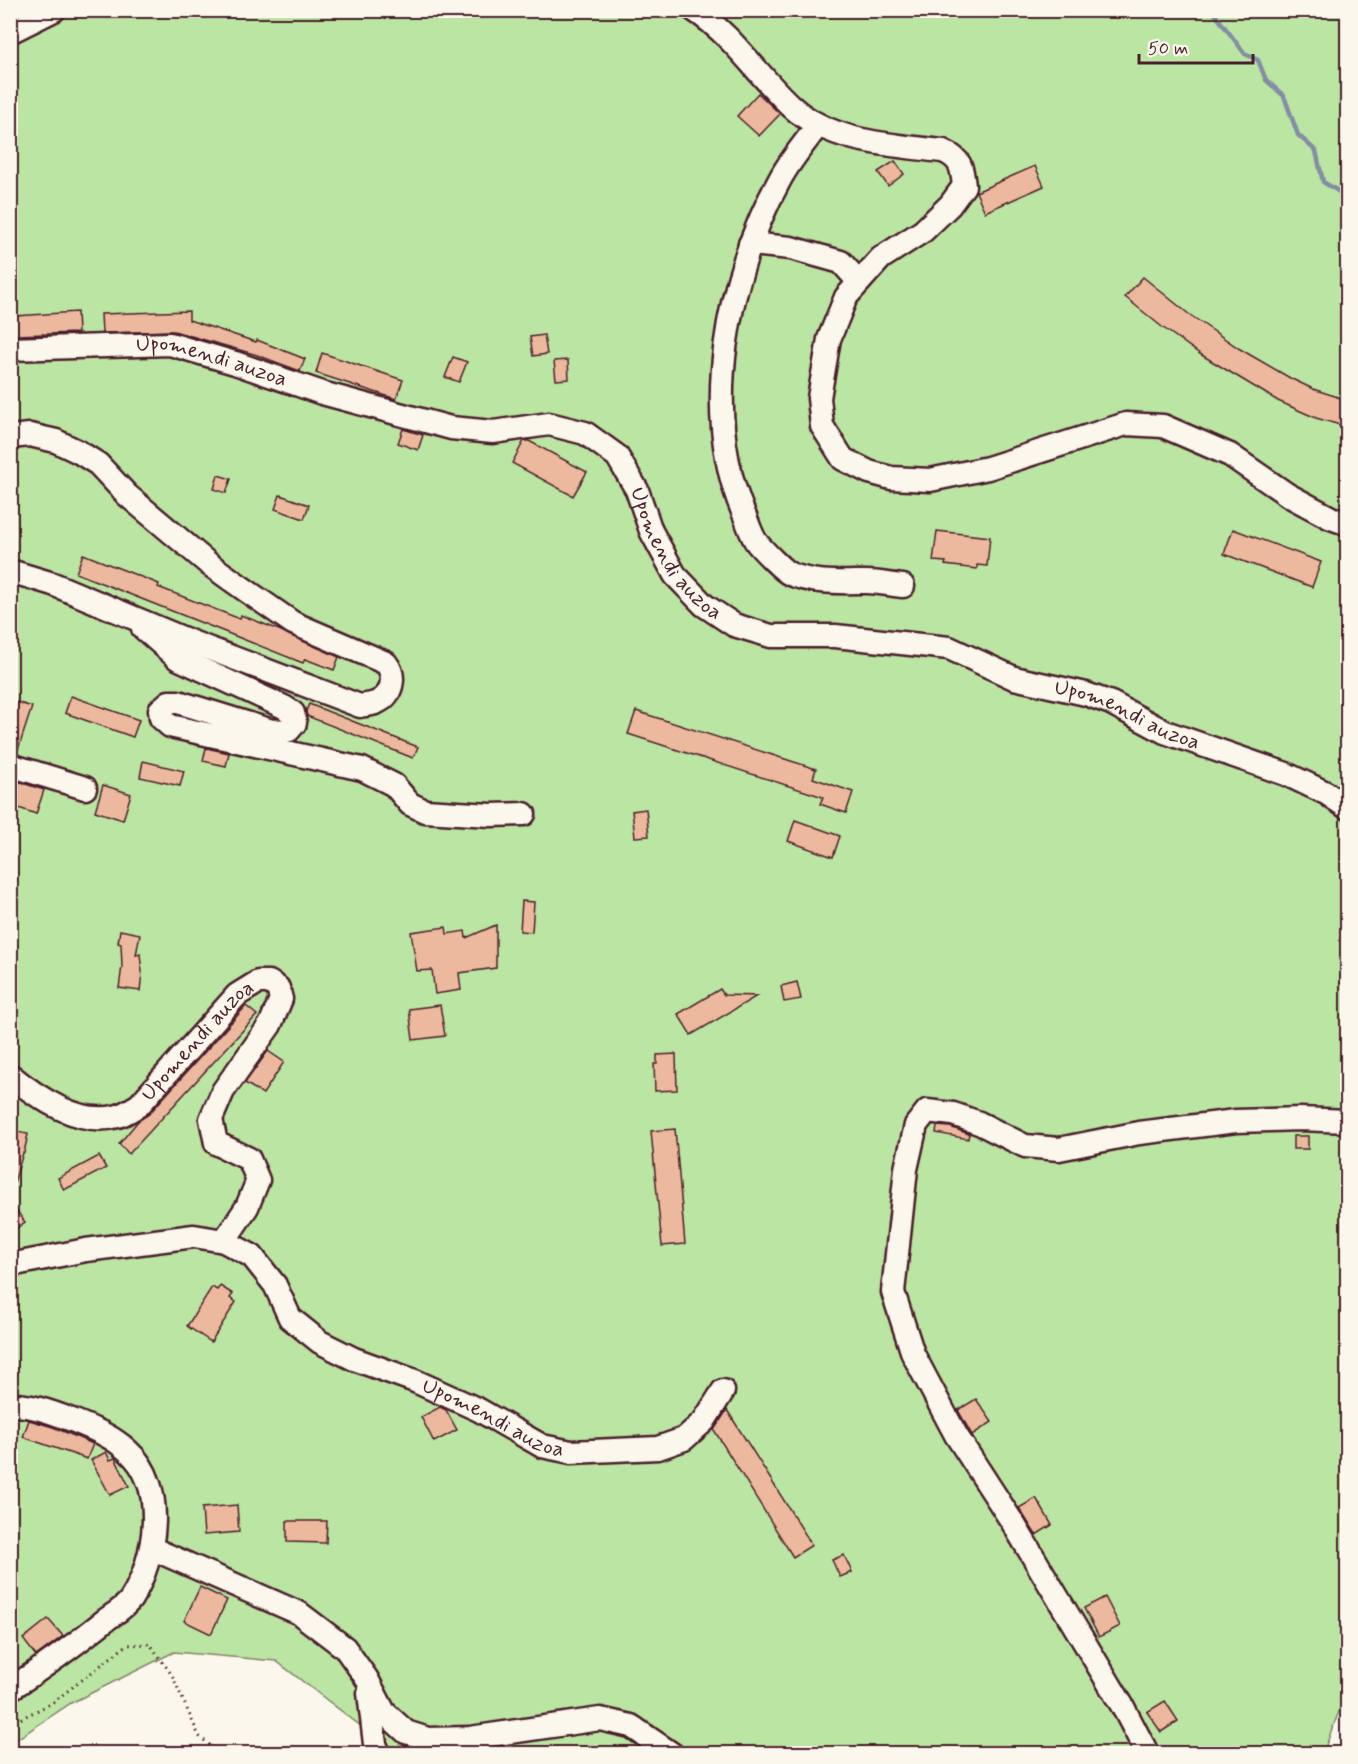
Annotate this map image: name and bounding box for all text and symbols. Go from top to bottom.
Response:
scale bar [1139,27,1253,65]
text: 50 m [1148,37,1188,61]
street label: Upomendi auzoa [136,330,291,394]
street label: Upomendi auzoa [623,484,727,627]
street label: Upomendi auzoa [1052,673,1204,757]
street label: Upomendi auzoa [135,974,260,1107]
street label: Upomendi auzoa [417,1372,566,1464]

